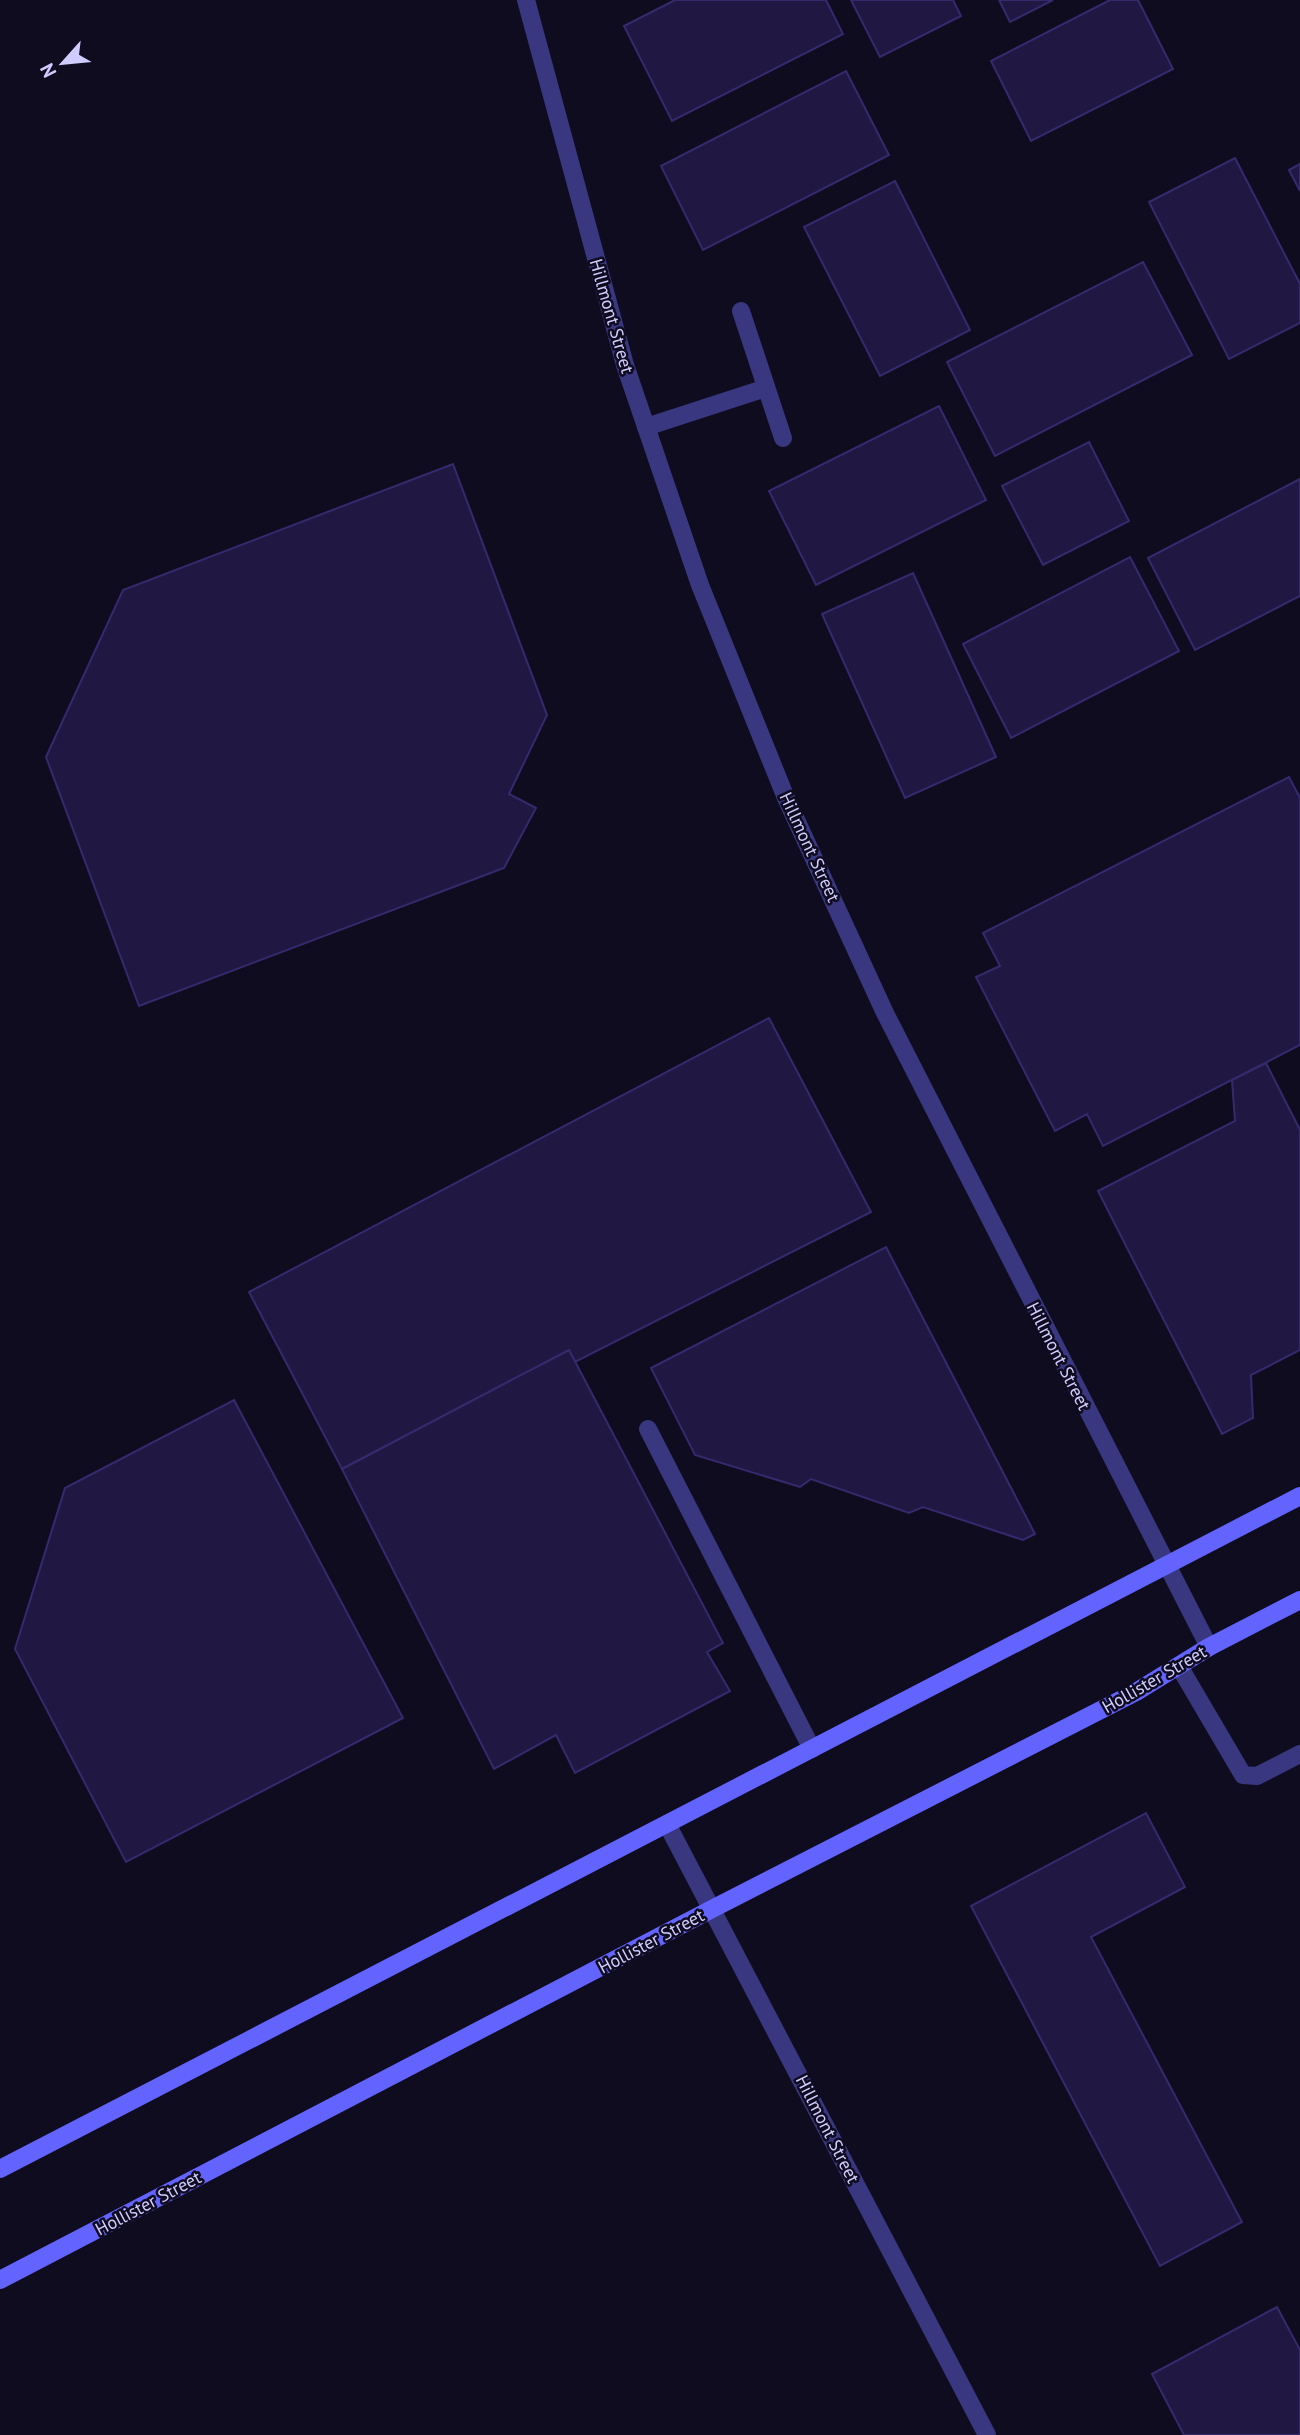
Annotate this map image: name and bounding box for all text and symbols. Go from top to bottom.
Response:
north arrow [28,28,98,98]
text: N [34,60,61,82]
street label: Hillmont Street [585,256,639,376]
street label: Hillmont Street [775,788,845,906]
street label: Hillmont Street [1022,1298,1096,1414]
street label: Hollister Street [1098,1640,1210,1718]
street label: Hollister Street [594,1903,708,1979]
street label: Hillmont Street [791,2071,865,2187]
street label: Hollister Street [91,2165,205,2241]

